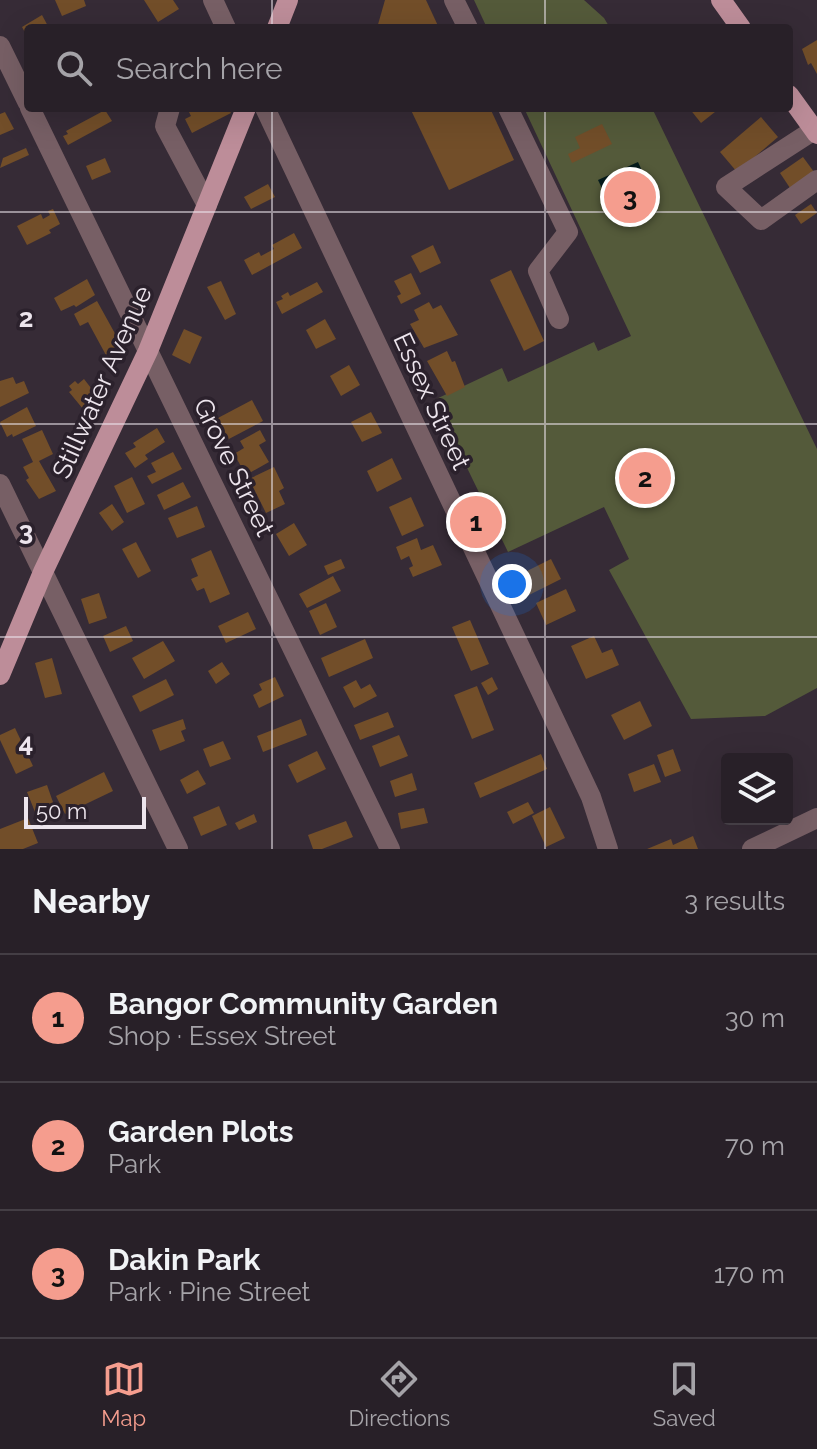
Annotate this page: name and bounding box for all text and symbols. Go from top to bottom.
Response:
search box [24,24,793,112]
icon: search [52,46,96,90]
text: Search here [116,51,283,86]
pin: 3 [604,167,656,227]
street label: Stillwater Avenue [46,281,158,483]
text: 2 [19,303,33,333]
street label: Essex Street [387,328,477,474]
street label: Grove Street [188,393,280,541]
pin: 2 [619,448,671,508]
pin: 1 [450,492,502,552]
text: 3 [19,516,33,546]
your location [492,564,532,604]
text: 4 [19,728,33,758]
map controls [721,753,793,825]
button: layers [721,753,793,825]
scale bar [24,793,146,829]
text: 50 m [36,798,87,824]
text: Nearby [32,881,150,921]
text: 3 results [684,886,785,916]
text: Bangor Community Garden [108,986,498,1021]
text: 1 [52,1003,64,1033]
text: 30 m [725,1003,785,1033]
text: Shop · Essex Street [108,1021,336,1051]
text: Garden Plots [108,1114,294,1149]
text: 2 [51,1131,65,1161]
text: 70 m [725,1131,785,1161]
text: Park [108,1149,161,1179]
text: Dakin Park [108,1242,260,1277]
text: 3 [51,1259,65,1289]
text: 170 m [714,1259,785,1289]
text: Park · Pine Street [108,1277,310,1307]
tab: Map [101,1357,146,1431]
tab: Directions [349,1357,450,1431]
tab: Saved [653,1357,716,1431]

